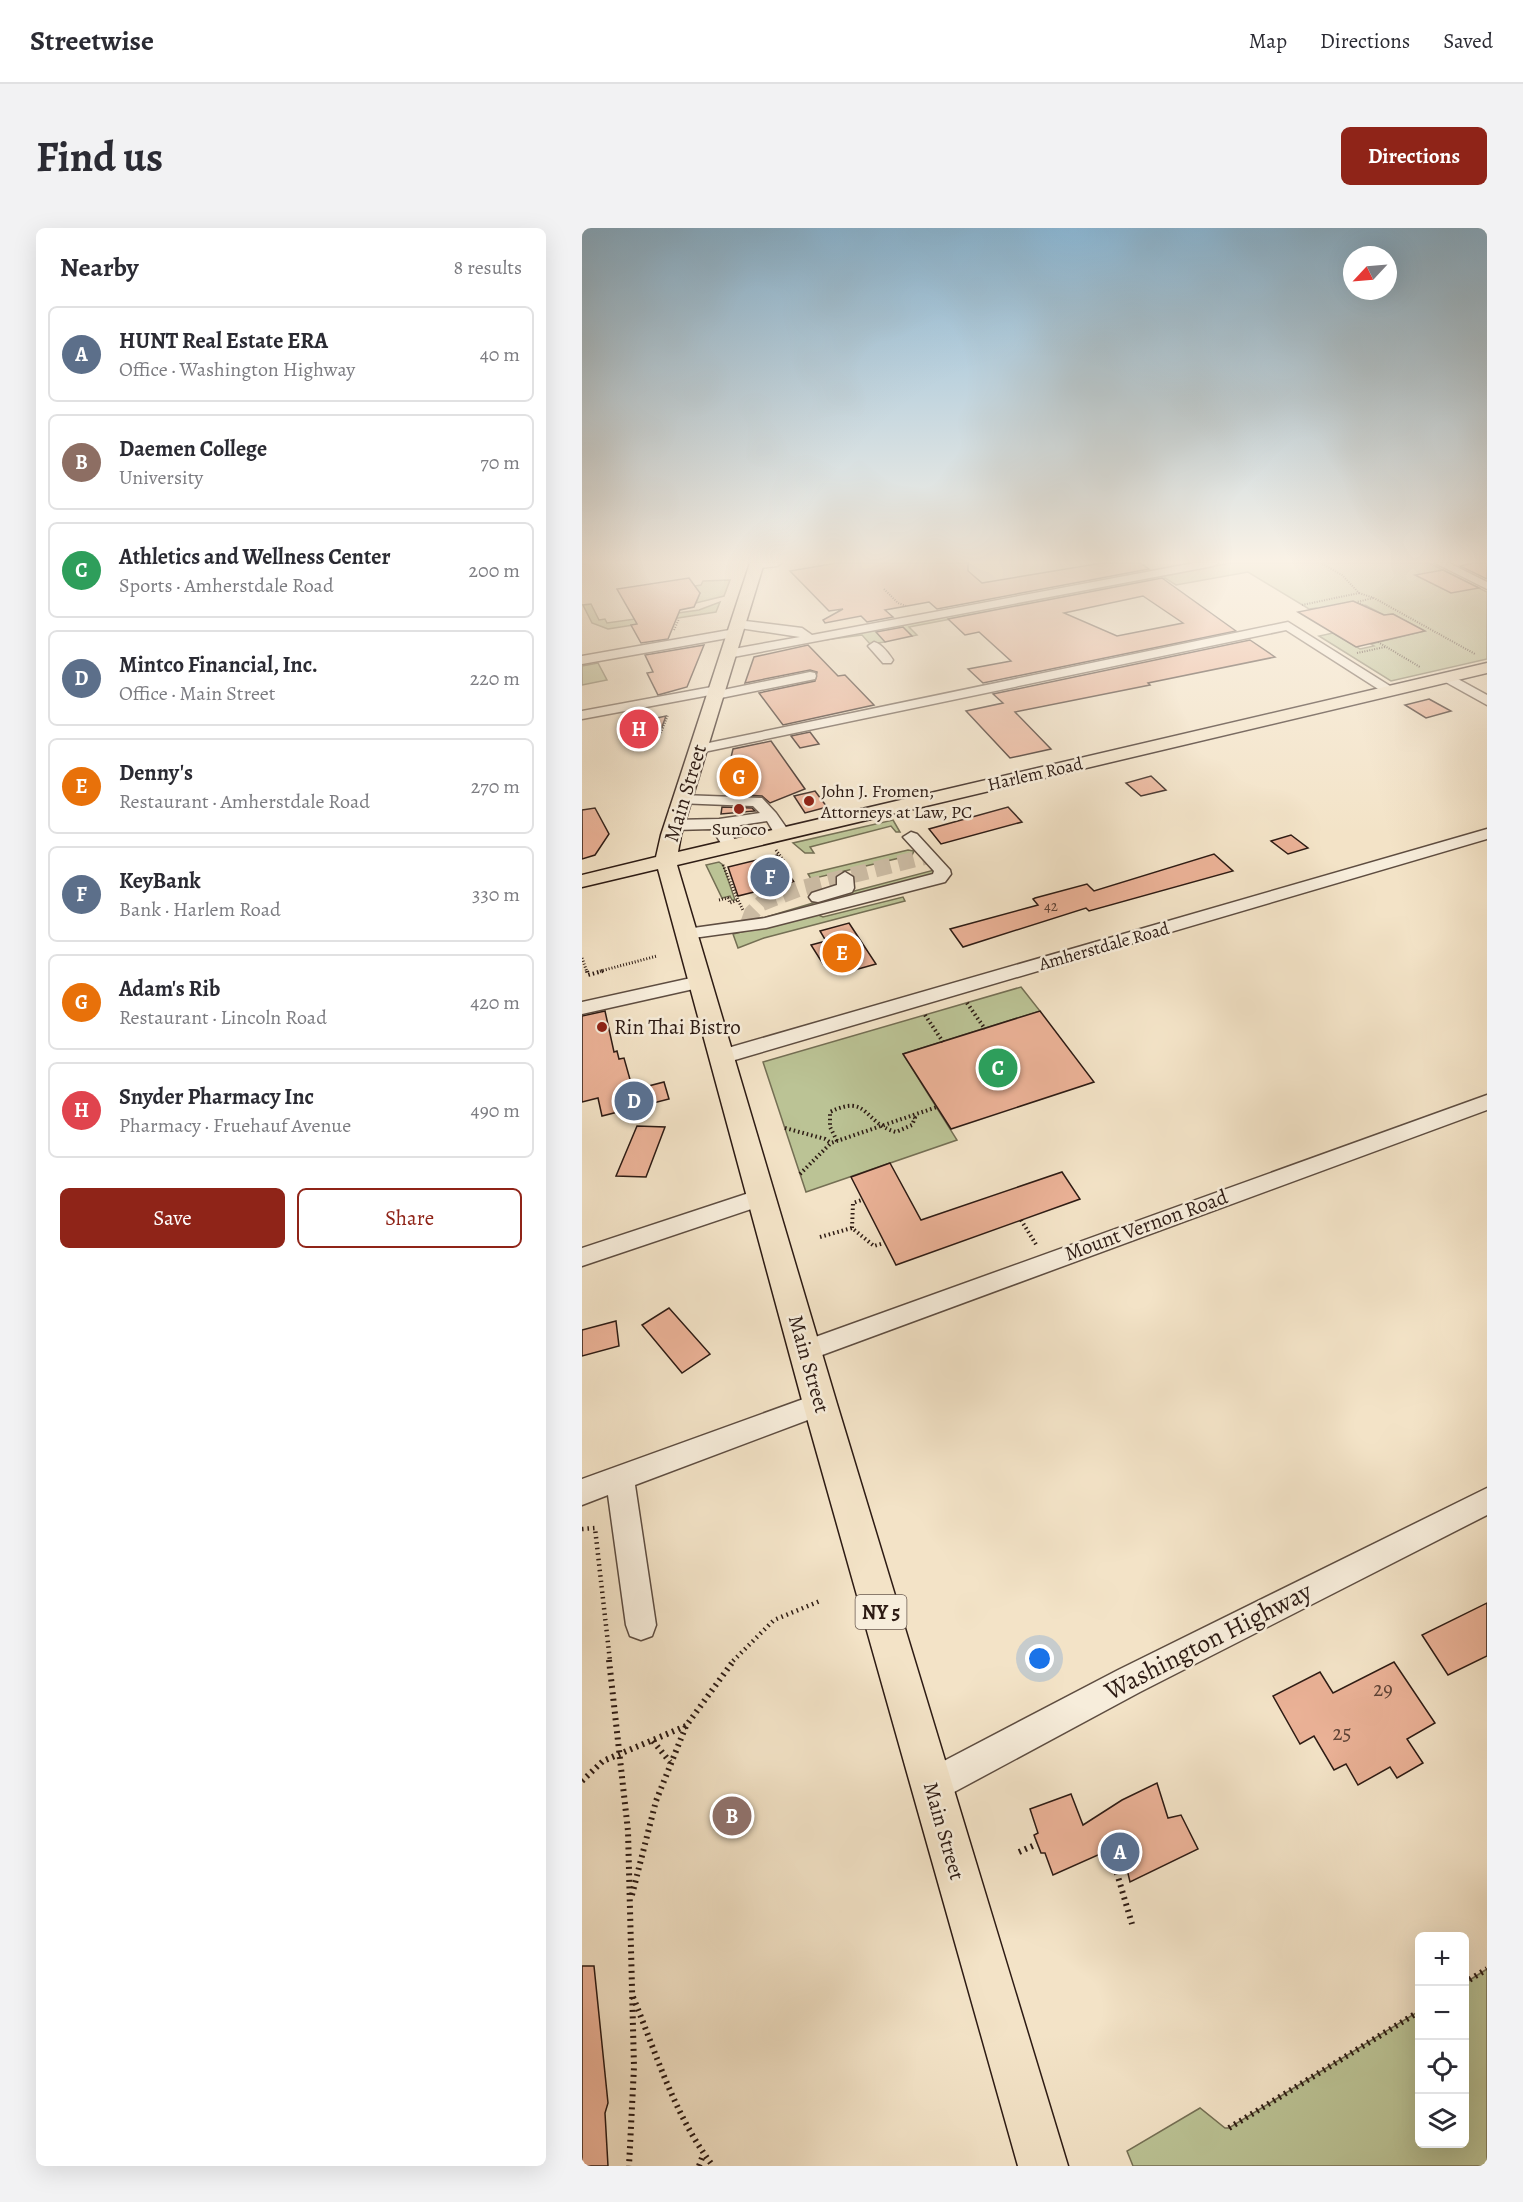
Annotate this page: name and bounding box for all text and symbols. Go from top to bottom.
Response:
text: Streetwise [30,22,154,60]
text: Map [1249,27,1287,55]
text: Directions [1320,27,1410,55]
text: Saved [1443,27,1493,55]
button: Directions [1341,127,1487,185]
text: Find us [36,128,163,185]
north arrow [1343,246,1397,300]
text: Nearby [60,250,139,285]
text: 8 results [454,254,522,281]
text: HUNT Real Estate ERA [119,326,328,356]
text: A [75,341,88,368]
text: 40 m [480,341,520,368]
text: Office · Washington Highway [119,356,355,383]
text: Daemen College [119,434,267,464]
text: B [75,449,88,476]
text: 70 m [480,449,520,476]
text: University [119,464,203,491]
text: Athletics and Wellness Center [119,542,390,572]
text: C [75,557,88,584]
text: 200 m [469,557,520,584]
text: Sports · Amherstdale Road [119,572,334,599]
text: Mintco Financial, Inc. [119,650,318,680]
text: D [75,665,88,692]
text: 220 m [470,665,520,692]
text: Office · Main Street [119,680,275,707]
pin: H [620,706,658,752]
street label: Main Street [657,741,713,845]
street label: Harlem Road [985,751,1085,797]
pin: G [720,754,758,800]
text: Denny's [119,758,193,788]
text: E [76,773,87,800]
text: 270 m [471,773,520,800]
place label: John J. Fromen, Attorneys at Law, PC [820,779,972,824]
text: Restaurant · Amherstdale Road [119,788,370,815]
marker: John J. Fromen, Attorneys at Law, PC [802,794,816,808]
marker: Sunoco [732,802,746,816]
place label: Sunoco [712,817,766,841]
pin: F [750,854,789,900]
text: KeyBank [119,866,201,896]
text: F [76,881,87,908]
text: 330 m [472,881,520,908]
text: Bank · Harlem Road [119,896,281,923]
house number: 42 [1044,896,1058,916]
street label: Amherstdale Road [1035,916,1172,976]
pin: E [822,930,862,976]
text: Adam's Rib [119,974,220,1004]
text: G [75,989,88,1016]
text: 420 m [470,989,520,1016]
text: Restaurant · Lincoln Road [119,1004,327,1031]
place label: Rin Thai Bistro [614,1013,741,1041]
marker: Rin Thai Bistro [595,1020,609,1034]
pin: C [978,1046,1018,1090]
pin: D [614,1078,654,1124]
text: Snyder Pharmacy Inc [119,1082,314,1112]
text: H [74,1097,89,1124]
text: 490 m [471,1097,520,1124]
text: Pharmacy · Fruehauf Avenue [119,1112,351,1139]
street label: Mount Vernon Road [1060,1182,1232,1268]
button: Save [60,1188,285,1248]
button: Share [297,1188,522,1248]
street label: Main Street [782,1312,836,1416]
street label: Washington Highway [1097,1573,1318,1709]
road number: NY 5 [856,1595,906,1629]
your location [1025,1644,1054,1673]
house number: 29 [1373,1675,1393,1703]
house number: 25 [1332,1719,1352,1747]
street label: Main Street [917,1779,971,1883]
pin: B [712,1794,752,1838]
pin: A [1100,1830,1140,1874]
map controls [1415,1932,1469,2148]
button: + [1415,1932,1469,1986]
button: − [1415,1986,1469,2040]
button: locate [1415,2040,1469,2094]
button: layers [1415,2094,1469,2148]

